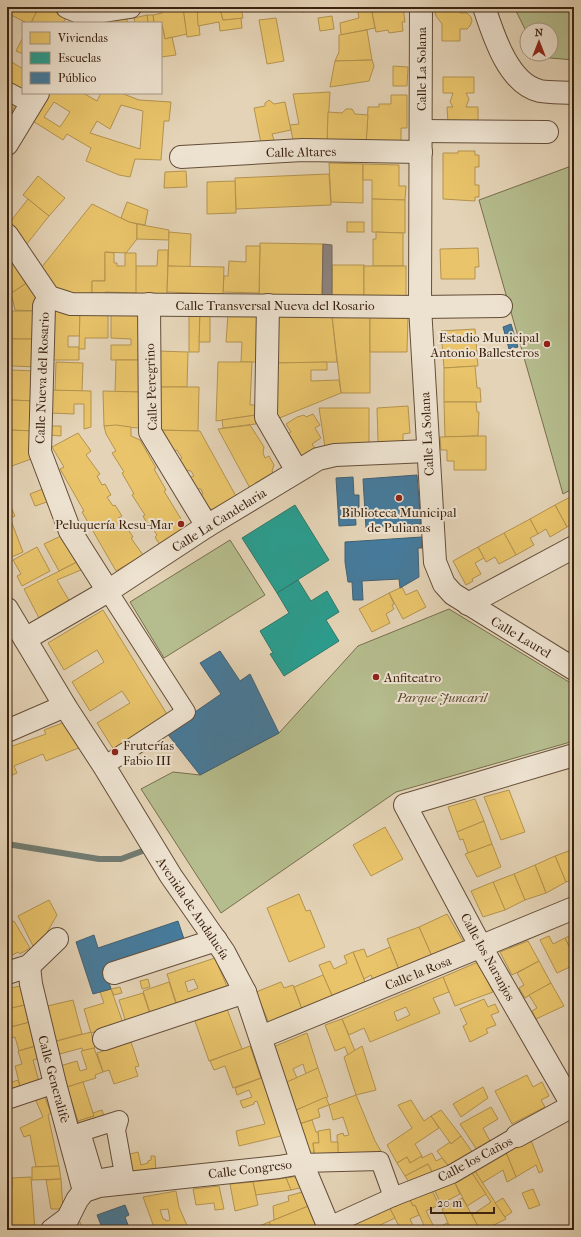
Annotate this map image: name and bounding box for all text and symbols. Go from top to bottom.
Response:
legend [22,22,162,94]
north arrow [519,22,559,62]
street label: Calle La Solana [414,26,429,111]
text: N [535,26,544,39]
text: Viviendas [57,31,109,45]
text: Escuelas [58,51,102,65]
text: Público [58,71,96,85]
street label: Calle Altares [266,144,337,160]
street label: Calle Transversal Nueva del Rosario [175,298,375,313]
street label: Calle Nueva del Rosario [32,311,52,444]
place label: Estadio Municipal Antonio Ballesteros [430,330,539,360]
marker: Estadio Municipal Antonio Ballesteros [542,339,552,349]
street label: Calle Peregrino [142,343,160,431]
street label: Calle La Solana [417,391,437,476]
street label: Calle La Candelaria [169,484,270,555]
marker: Biblioteca Municipal de Pulianas [394,493,404,503]
place label: Biblioteca Municipal de Pulianas [341,505,457,535]
place label: Peluquería Resu-Mar [55,517,173,532]
marker: Peluquería Resu-Mar [176,519,186,529]
street label: Calle Laurel [488,613,554,661]
place label: Anfiteatro [383,670,441,685]
marker: Anfiteatro [371,672,381,682]
park label: Parque Juncaril [396,690,489,705]
place label: Fruterías Fabio III [123,738,174,768]
marker: Fruterías Fabio III [110,747,120,757]
street label: Avenida de Andalucía [153,853,233,963]
street label: Calle los Naranjos [458,910,518,1004]
street label: Calle la Rosa [383,953,454,993]
street label: Calle Generalife [35,1034,73,1125]
street label: Calle los Caños [435,1133,515,1185]
street label: Calle Congreso [207,1156,293,1182]
scale bar [431,1189,494,1215]
text: 20 m [437,1196,462,1210]

